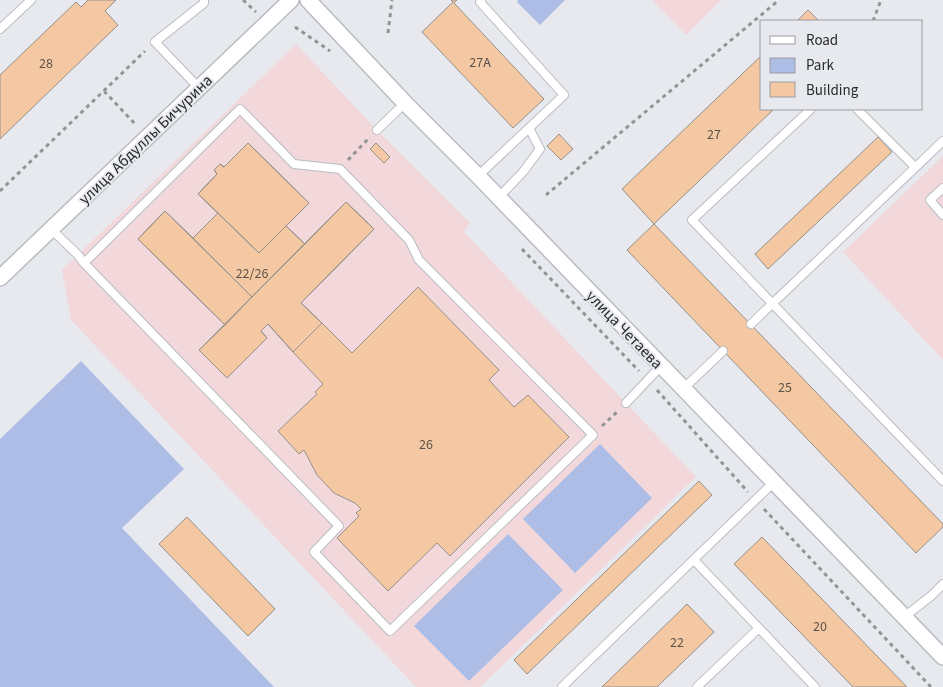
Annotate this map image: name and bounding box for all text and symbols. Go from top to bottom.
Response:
legend [760,20,923,110]
text: Road [806,30,838,51]
house number: 27А [469,53,491,73]
house number: 28 [39,54,53,74]
text: Park [806,55,835,76]
street label: улица Абдуллы Бичурина [74,70,217,210]
text: Building [806,80,859,101]
house number: 27 [707,125,721,145]
house number: 22/26 [236,264,268,284]
street label: улица Четаева [581,285,668,374]
house number: 25 [778,378,792,398]
house number: 26 [419,435,433,455]
house number: 20 [813,617,827,637]
house number: 22 [670,633,684,653]

